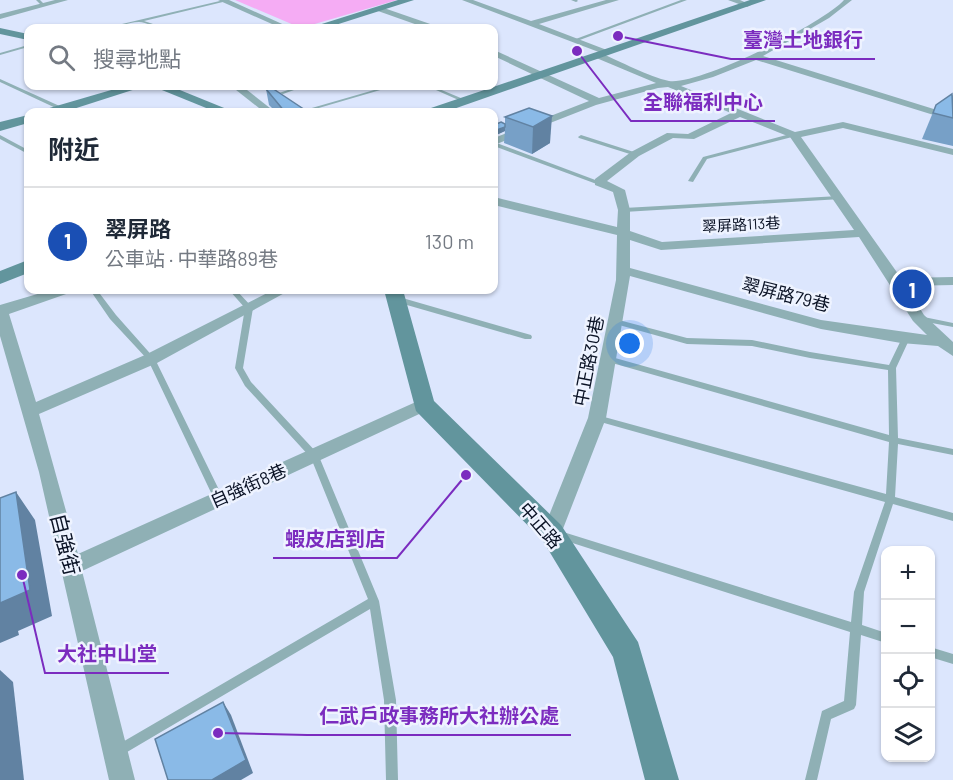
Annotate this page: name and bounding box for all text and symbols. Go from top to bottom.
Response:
callout: 臺灣土地銀行 [731,21,875,59]
search box [24,24,498,90]
text: 臺灣土地銀行 [743,27,863,51]
icon: search [45,41,78,74]
text: 搜尋地點 [93,45,181,71]
callout: 全聯福利中心 [631,83,775,121]
text: 全聯福利中心 [643,89,763,113]
text: 附近 [48,133,100,164]
street label: 翠屏路113巷 [701,213,781,235]
text: 翠屏路 [105,215,171,241]
text: 1 [64,229,71,253]
text: 130 m [425,229,474,253]
text: 公車站 · 中華路89巷 [105,246,278,270]
pin: 1 [892,266,932,312]
street label: 翠屏路79巷 [740,272,832,316]
street label: 中正路30巷 [568,314,608,408]
your location [615,329,644,358]
street label: 自強街8巷 [206,458,290,512]
street label: 中正路 [515,497,567,553]
street label: 自強街 [46,510,86,578]
callout: 蝦皮店到店 [273,520,397,558]
text: 蝦皮店到店 [285,526,385,550]
map controls [881,546,935,762]
button: + [881,546,935,600]
button: − [881,600,935,654]
callout: 大社中山堂 [45,635,169,673]
text: 大社中山堂 [57,641,157,665]
button: locate [881,654,935,708]
callout: 仁武戶政事務所大社辦公處 [307,697,571,735]
text: 仁武戶政事務所大社辦公處 [319,703,559,727]
button: layers [881,708,935,762]

